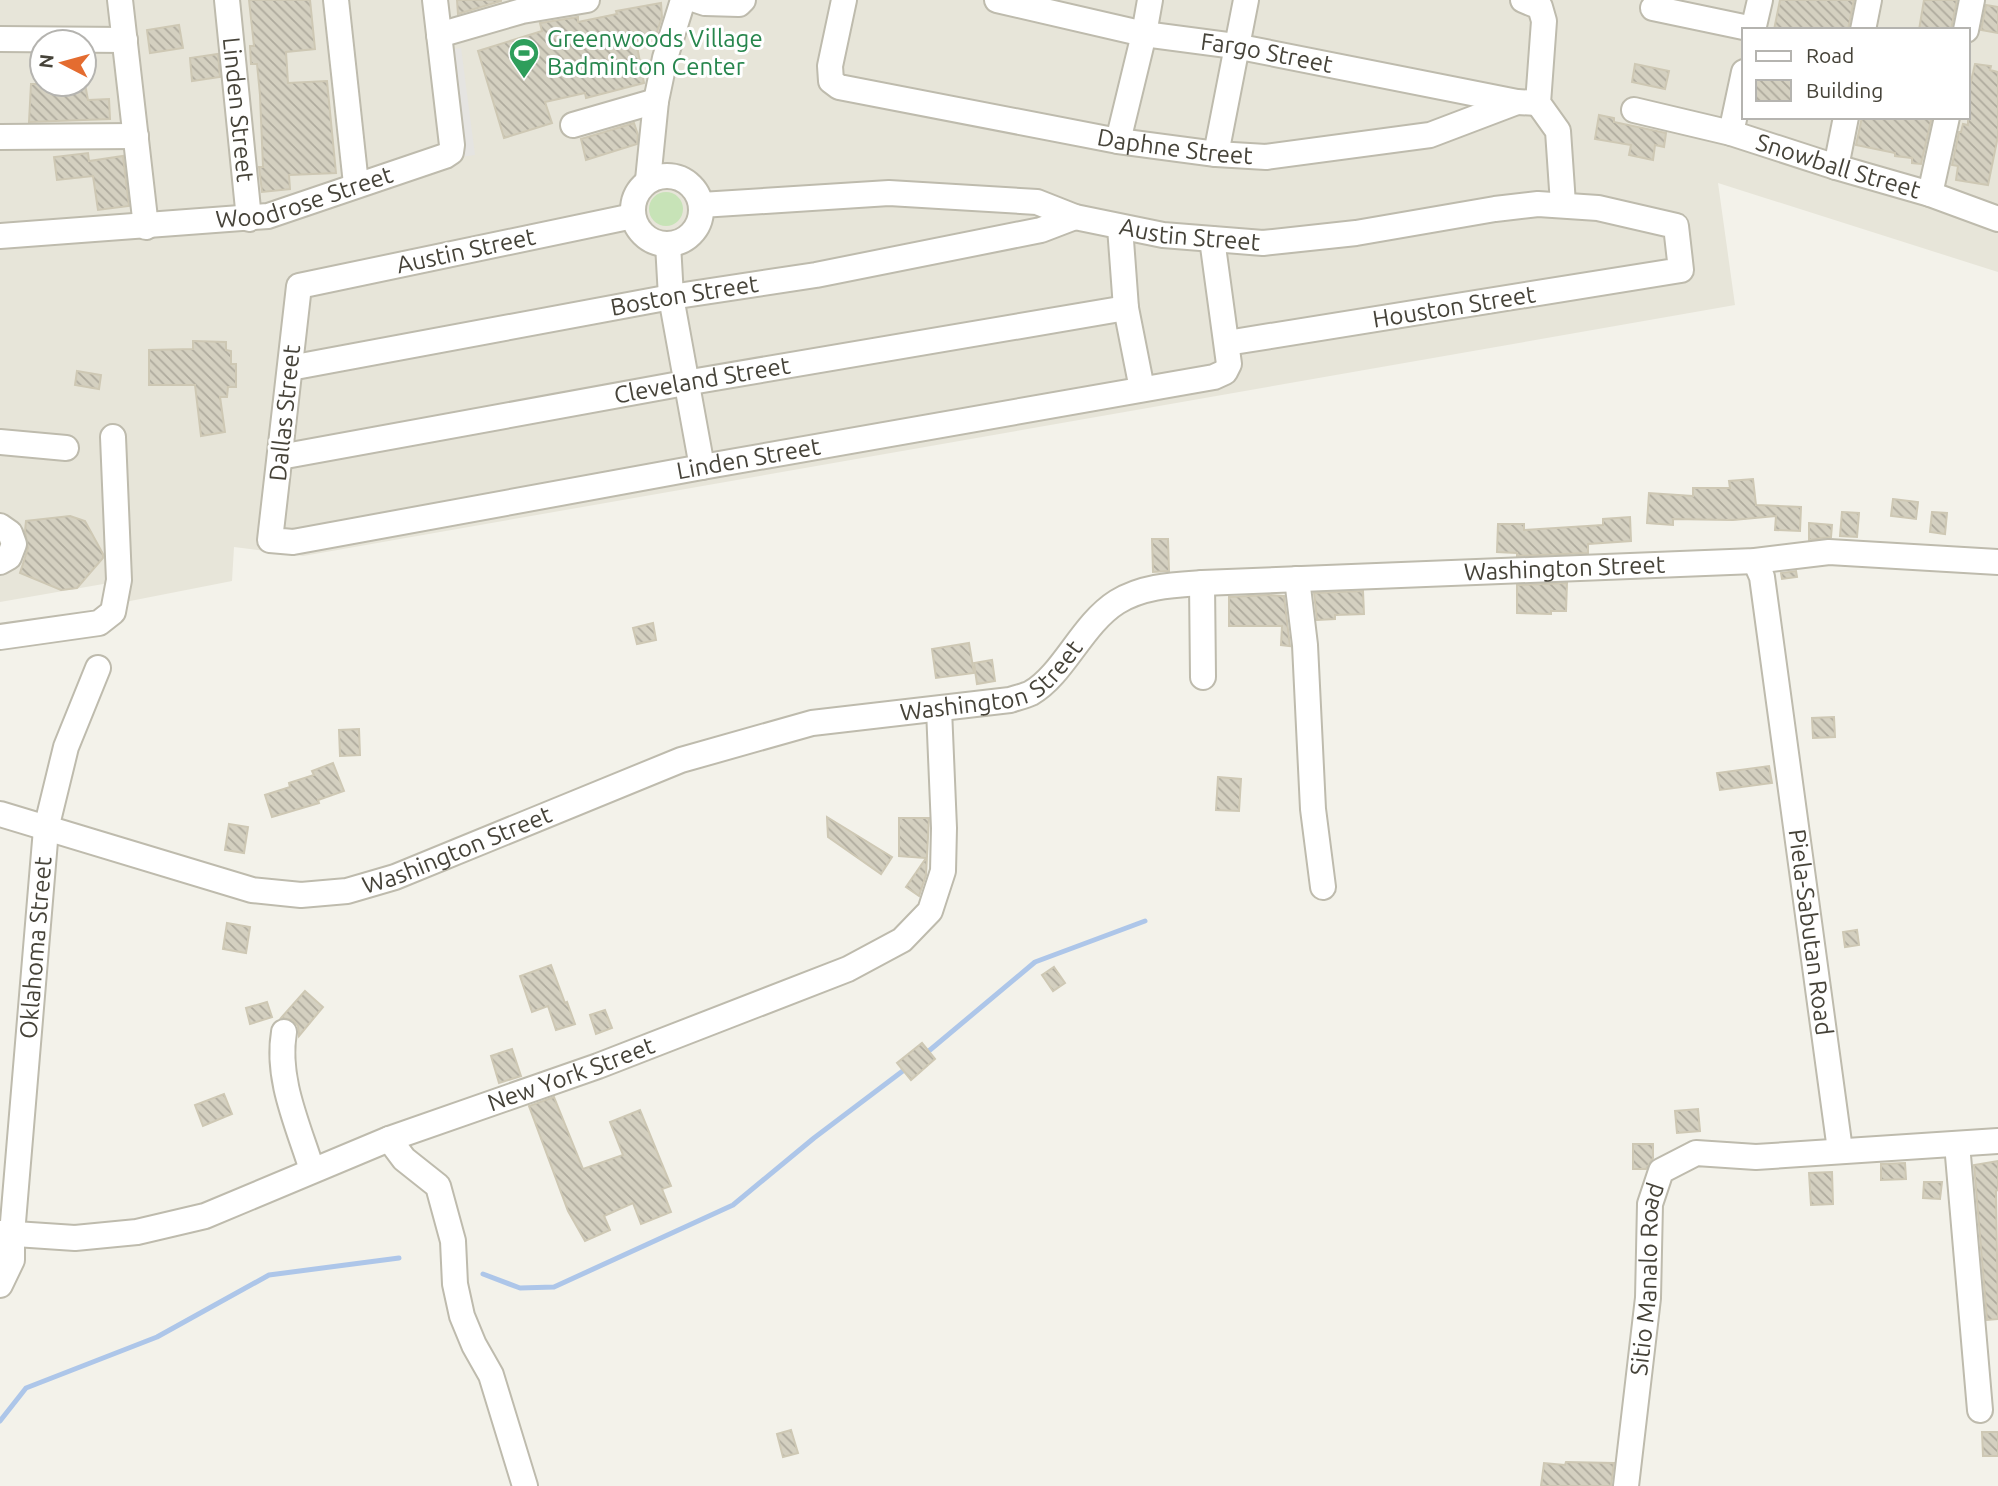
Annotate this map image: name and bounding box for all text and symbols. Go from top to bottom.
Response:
place label: Greenwoods Village Badminton Center [547,25,763,80]
north arrow [28,28,98,98]
street label: Fargo Street [1199,28,1335,78]
legend [1742,28,1970,119]
street label: Linden Street [218,36,259,184]
sports icon: Greenwoods Village Badminton Center [507,36,541,80]
text: Road [1806,43,1854,67]
text: N [34,53,58,69]
text: Building [1806,78,1883,102]
street label: Daphne Street [1095,123,1254,169]
street label: Snowball Street [1753,128,1924,204]
street label: Woodrose Street [215,161,397,233]
street label: Austin Street [1117,212,1262,256]
street label: Austin Street [394,223,538,278]
street label: Boston Street [608,270,761,321]
street label: Houston Street [1371,280,1538,333]
street label: Dallas Street [264,343,305,483]
street label: Cleveland Street [612,351,793,409]
street label: Linden Street [674,432,823,484]
street label: Washington Street [1463,551,1666,586]
street label: Washington Street [898,634,1088,726]
street label: Washington Street [359,800,556,899]
street label: Piela-Sabutan Road [1783,827,1838,1037]
street label: Oklahoma Street [14,855,57,1040]
street label: New York Street [484,1031,659,1116]
street label: Sitio Manalo Road [1625,1179,1669,1377]

